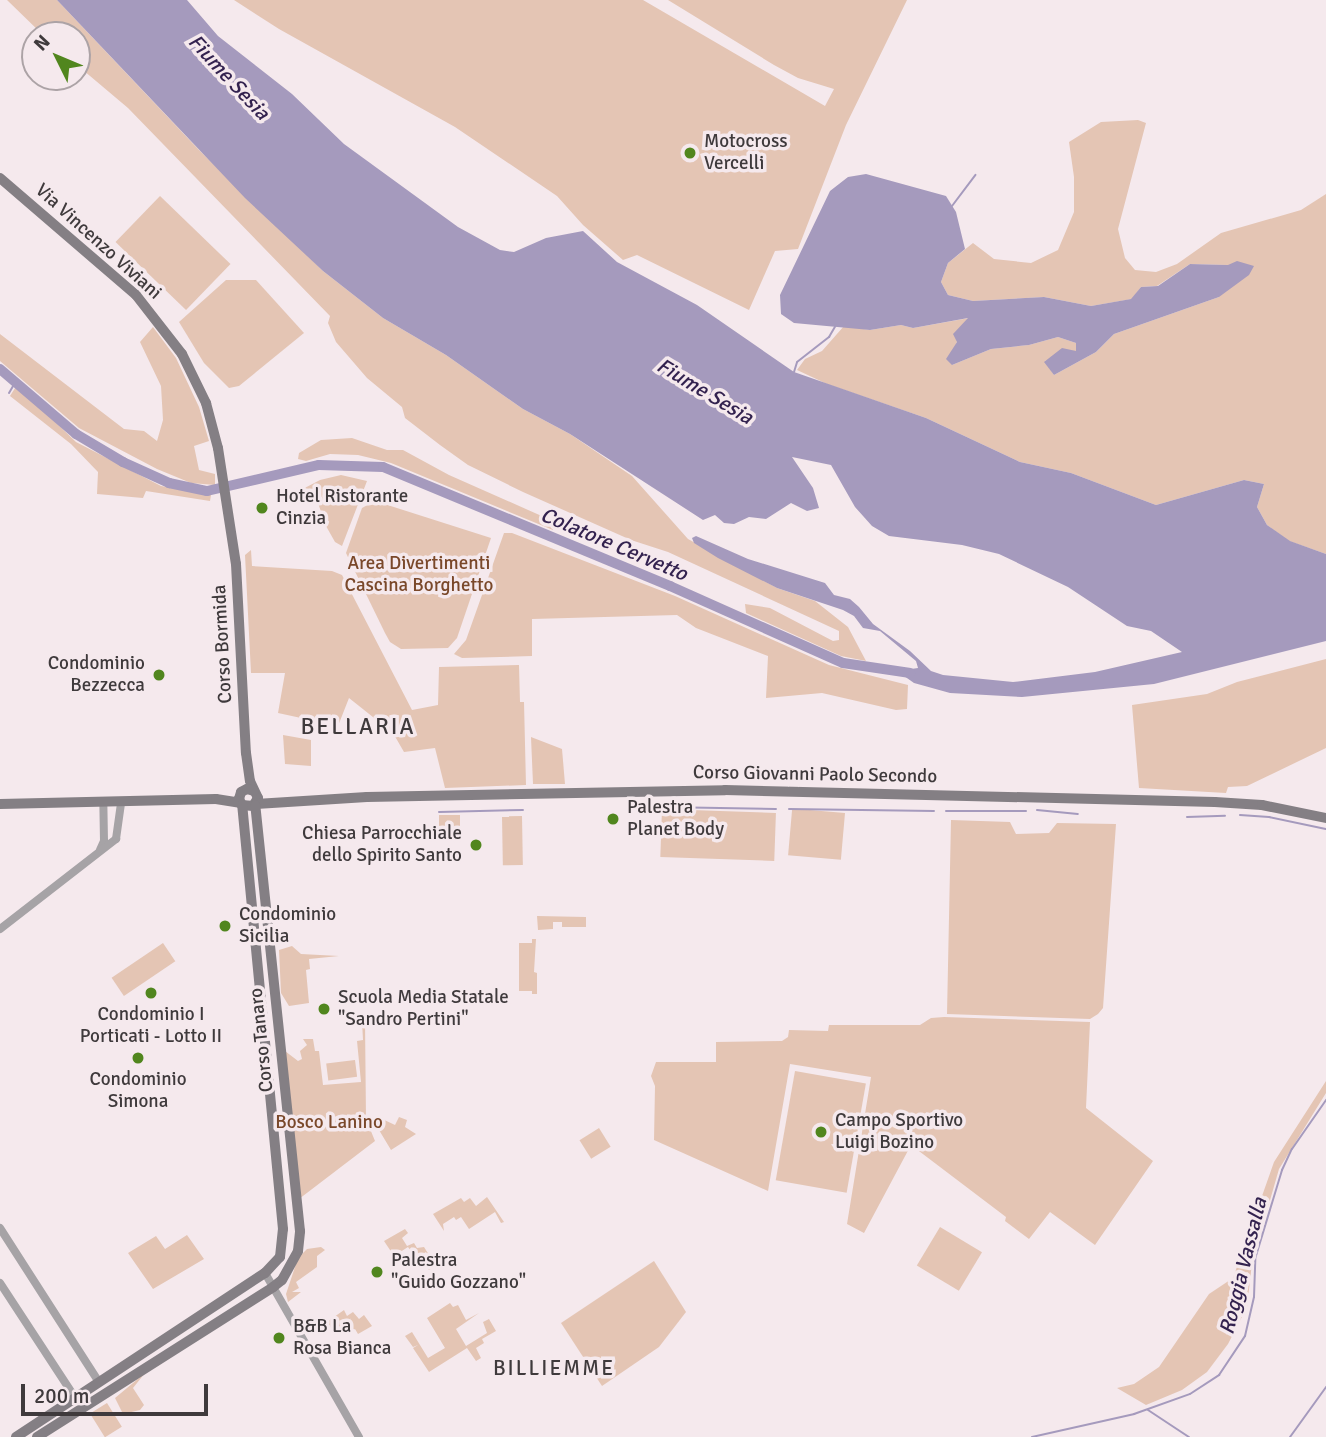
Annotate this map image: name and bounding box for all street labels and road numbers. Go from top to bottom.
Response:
street label: Via Vincenzo Viviani [30,179,166,305]
street label: Corso Bormida [209,584,237,704]
street label: Corso Giovanni Paolo Secondo [693,761,937,789]
street label: Corso Tanaro [245,987,279,1093]

